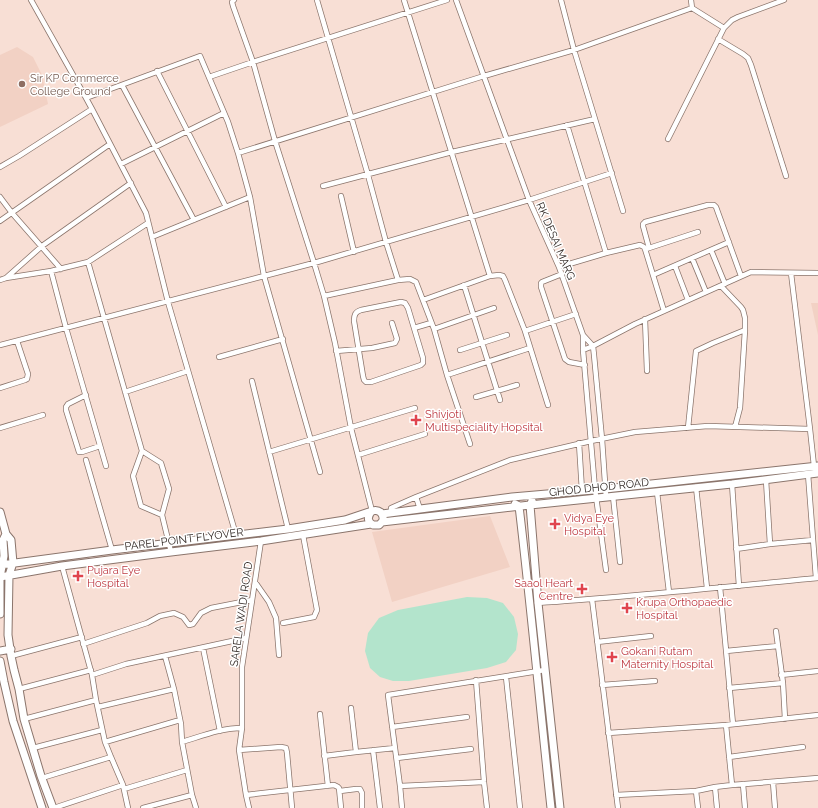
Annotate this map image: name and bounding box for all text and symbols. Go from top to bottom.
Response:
place label: Sir KP Commerce College Ground [30,72,119,98]
marker: Sir KP Commerce College Ground [17,79,27,89]
street label: RK DESAI MARG [533,200,578,282]
place label: Shivjoti Multispeciality Hopsital [425,408,543,434]
marker: Shivjoti Multispeciality Hopsital [410,414,422,426]
street label: GHOD DHOD ROAD [548,476,650,499]
place label: Vidya Eye Hospital [564,512,615,538]
marker: Vidya Eye Hospital [549,518,561,530]
street label: PAREL POINT FLYOVER [124,526,244,553]
street label: SARELA WADI ROAD [228,561,255,667]
place label: Pujara Eye Hospital [87,564,141,590]
marker: Pujara Eye Hospital [72,570,84,582]
place label: Saaol Heart Centre [514,577,574,603]
marker: Saaol Heart Centre [576,583,588,595]
place label: Krupa Orthopaedic Hospital [636,596,732,622]
marker: Krupa Orthopaedic Hospital [621,602,633,614]
place label: Gokani Rutam Maternity Hospital [621,645,713,671]
marker: Gokani Rutam Maternity Hospital [606,651,618,663]

